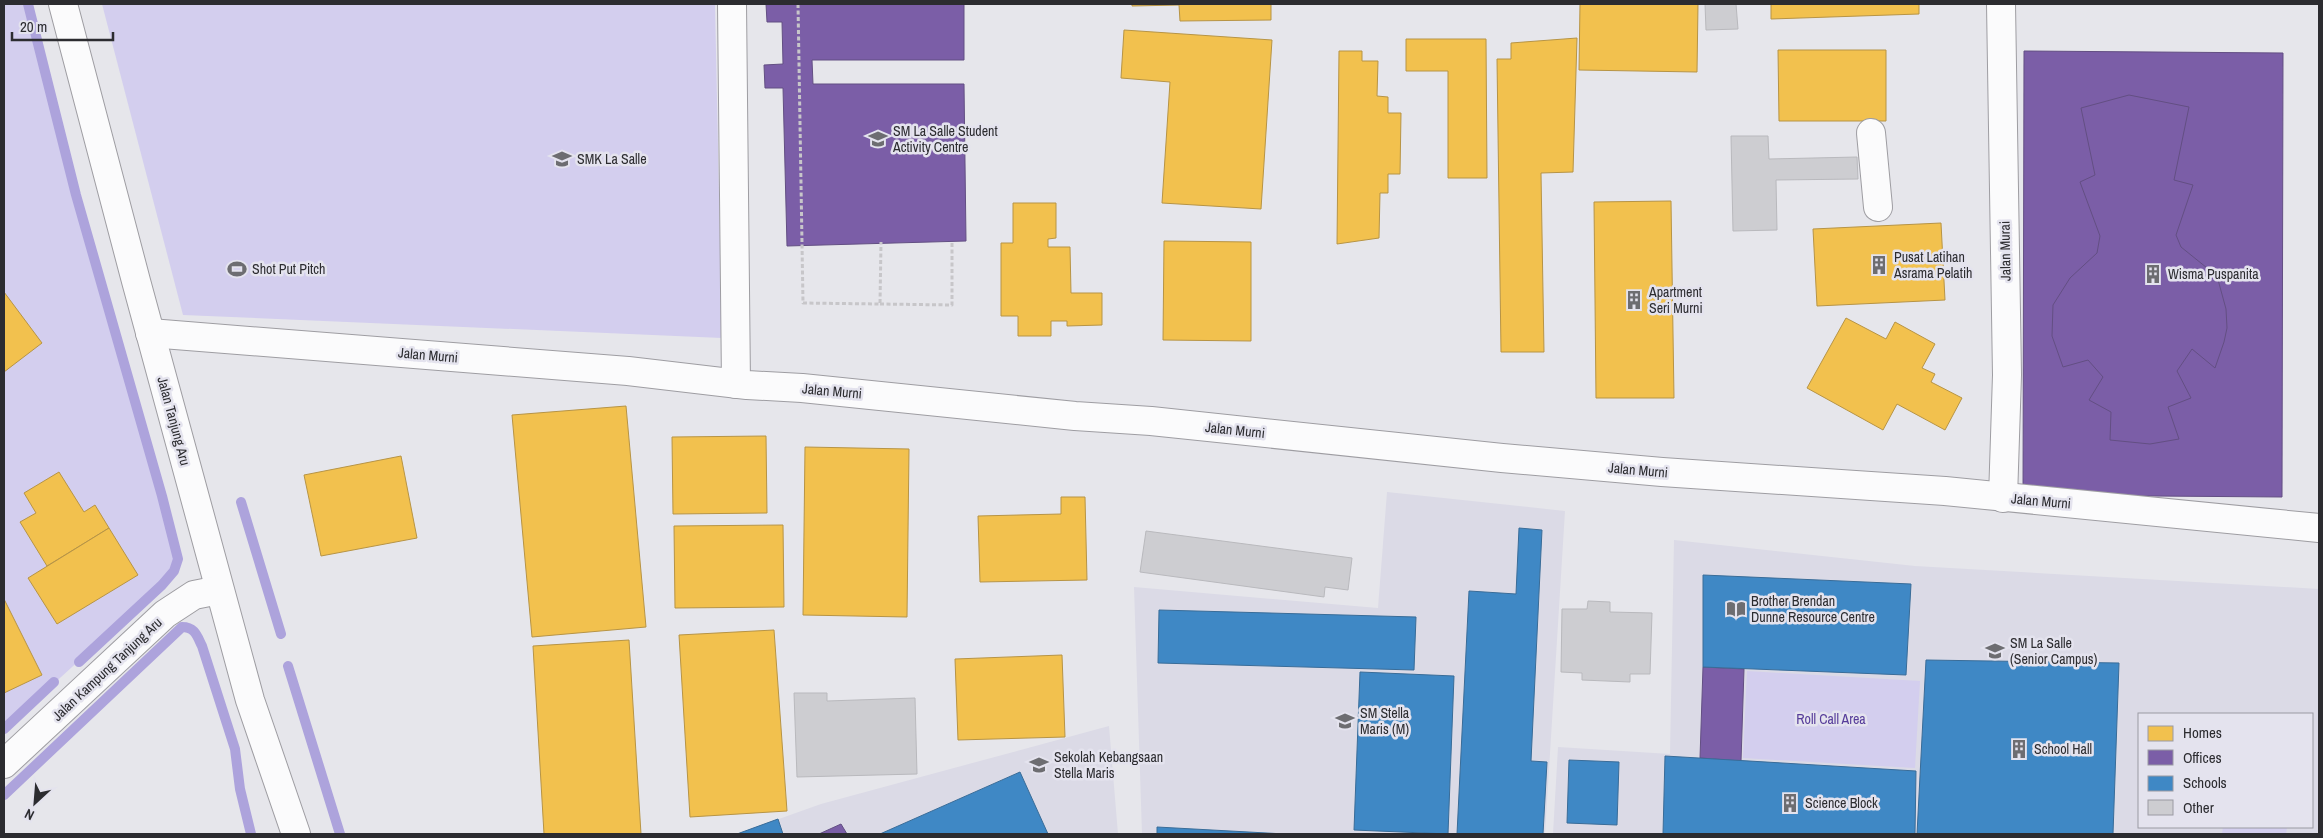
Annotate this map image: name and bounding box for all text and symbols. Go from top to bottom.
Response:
scale bar [12,10,114,42]
text: 20 m [20,16,47,37]
place label: SM La Salle Student Activity Centre [892,122,998,156]
school or university icon: SM La Salle Student Activity Centre [867,128,889,150]
school or university icon: SMK La Salle [551,148,573,170]
place label: SMK La Salle [577,150,647,168]
street label: Jalan Murai [1995,221,2015,281]
place label: Pusat Latihan Asrama Pelatih [1893,248,1972,282]
building icon: Pusat Latihan Asrama Pelatih [1868,254,1890,276]
sports icon: Shot Put Pitch [226,258,248,280]
place label: Shot Put Pitch [252,260,325,278]
building icon: Wisma Puspanita [2142,263,2164,285]
place label: Wisma Puspanita [2168,265,2259,283]
place label: Apartment Seri Murni [1648,283,1703,317]
building icon: Apartment Seri Murni [1623,289,1645,311]
street label: Jalan Murni [397,343,459,367]
street label: Jalan Tanjung Aru [153,375,195,467]
street label: Jalan Murni [801,379,863,403]
street label: Jalan Murni [1204,418,1266,442]
street label: Jalan Murni [1607,458,1669,482]
street label: Jalan Murni [2010,489,2072,513]
place label: Brother Brendan Dunne Resource Centre [1751,592,1875,626]
library icon: Brother Brendan Dunne Resource Centre [1725,598,1747,620]
street label: Jalan Kampung Tanjung Aru [48,613,166,725]
place label: SM La Salle (Senior Campus) [2010,634,2098,668]
school or university icon: SM La Salle (Senior Campus) [1984,640,2006,662]
place label: SM Stella Maris (M) [1360,704,1410,738]
school or university icon: SM Stella Maris (M) [1334,710,1356,732]
park label: Roll Call Area [1796,710,1866,728]
legend [2138,713,2313,828]
text: Homes [2183,722,2222,743]
building icon: School Hall [2008,738,2030,760]
place label: School Hall [2034,740,2092,758]
text: Offices [2183,747,2222,768]
place label: Sekolah Kebangsaan Stella Maris [1054,748,1163,782]
school or university icon: Sekolah Kebangsaan Stella Maris [1028,754,1050,776]
text: Schools [2183,772,2227,793]
north arrow [10,778,60,828]
building icon: Science Block [1779,792,1801,814]
place label: Science Block [1805,794,1878,812]
text: Other [2183,797,2214,818]
text: N [22,805,37,825]

